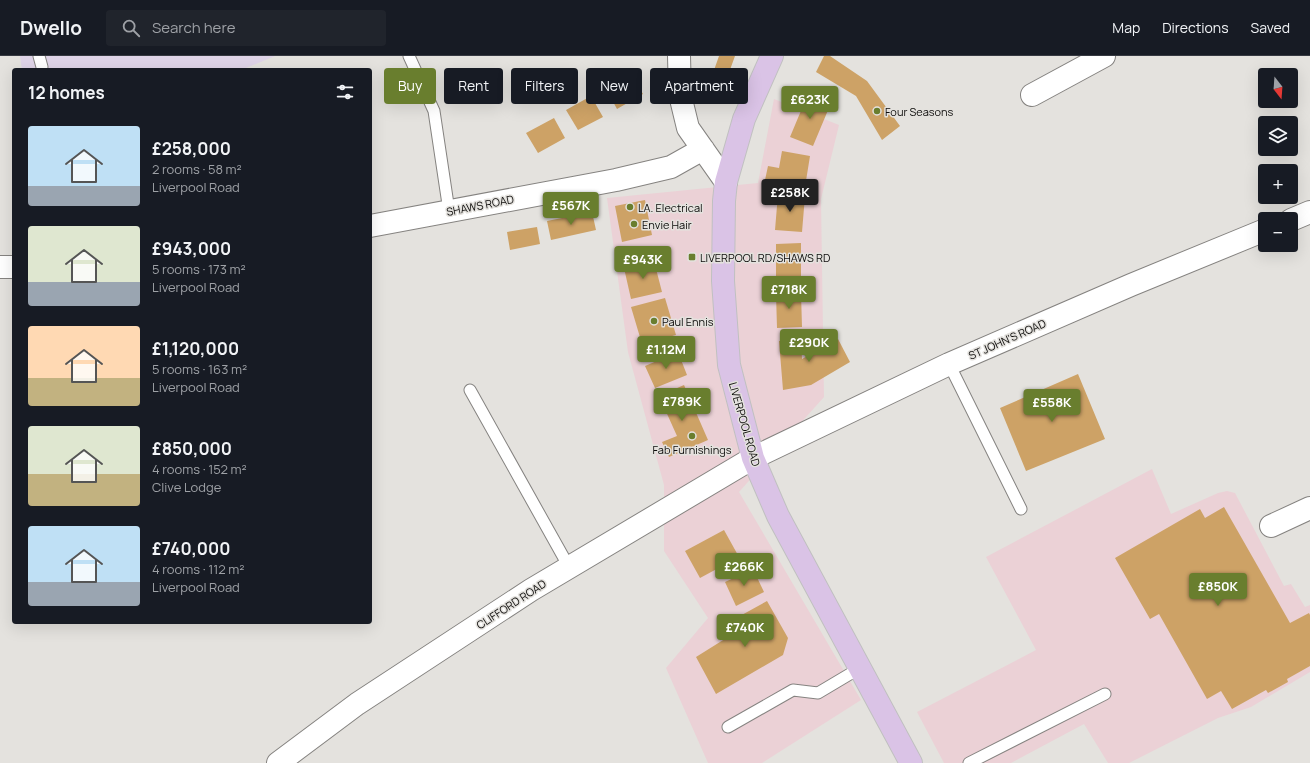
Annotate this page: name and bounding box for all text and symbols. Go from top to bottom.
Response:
search box [106,10,386,46]
text: Dwello [20,15,82,41]
icon: search [120,17,142,39]
text: Search here [152,17,235,38]
text: Map [1112,18,1140,37]
text: Directions [1162,18,1229,37]
text: Saved [1251,18,1290,37]
chip: Buy [384,68,436,104]
chip: Rent [444,68,503,104]
chip: Filters [511,68,578,104]
chip: New [586,68,642,104]
chip: Apartment [650,68,748,104]
north arrow [1258,68,1298,108]
map controls [1258,68,1298,252]
text: 12 homes [28,81,105,104]
icon: filters [334,81,356,103]
pin: £623K [782,86,838,120]
text: £623K [790,90,830,108]
place label: Four Seasons [885,104,954,119]
marker: Four Seasons [872,106,882,116]
button: layers [1258,116,1298,156]
text: £258,000 [152,137,231,160]
icon: home [60,142,108,190]
text: 2 rooms · 58 m² [152,160,242,178]
button: + [1258,164,1298,204]
text: Liverpool Road [152,178,240,196]
pin: £258K [762,179,818,213]
text: £258K [770,183,810,201]
street label: SHAWS ROAD [445,191,515,219]
pin: £567K [543,192,599,226]
text: £567K [552,196,590,214]
place label: LA. Electrical [638,200,703,215]
marker: LA. Electrical [625,202,635,212]
button: − [1258,212,1298,252]
place label: Envie Hair [642,217,692,232]
marker: Envie Hair [629,219,639,229]
text: £943,000 [152,237,231,260]
icon: home [60,242,108,290]
pin: £943K [615,246,671,280]
text: £943K [623,250,663,268]
place label: LIVERPOOL RD/SHAWS RD [700,250,830,265]
marker: LIVERPOOL RD/SHAWS RD [687,252,697,262]
text: 5 rooms · 173 m² [152,260,246,278]
pin: £718K [761,276,817,310]
text: Liverpool Road [152,278,240,296]
text: £718K [771,280,807,298]
place label: Paul Ennis [662,314,714,329]
street label: ST JOHN'S ROAD [966,315,1048,363]
marker: Paul Ennis [649,316,659,326]
pin: £290K [781,329,837,363]
text: £290K [789,333,829,351]
pin: £1.12M [633,336,699,370]
text: £1,120,000 [152,337,239,360]
text: £1.12M [646,340,686,358]
icon: home [60,342,108,390]
text: 5 rooms · 163 m² [152,360,247,378]
text: Liverpool Road [152,378,240,396]
street label: LIVERPOOL ROAD [726,380,764,468]
pin: £789K [654,388,710,422]
pin: £558K [1024,389,1080,423]
text: £789K [663,392,701,410]
text: £558K [1032,393,1072,411]
marker: Fab Furnishings [687,431,697,441]
text: £850,000 [152,437,232,460]
icon: home [60,442,108,490]
place label: Fab Furnishings [653,442,732,457]
text: 4 rooms · 152 m² [152,460,247,478]
text: Clive Lodge [152,478,221,496]
text: £740,000 [152,537,230,560]
icon: home [60,542,108,590]
pin: £266K [716,553,772,587]
text: £266K [724,557,764,575]
text: 4 rooms · 112 m² [152,560,245,578]
pin: £850K [1190,573,1246,607]
street label: CLIFFORD ROAD [473,576,549,632]
text: £850K [1198,577,1238,595]
text: Liverpool Road [152,578,240,596]
pin: £740K [717,614,773,648]
text: £740K [726,618,764,636]

